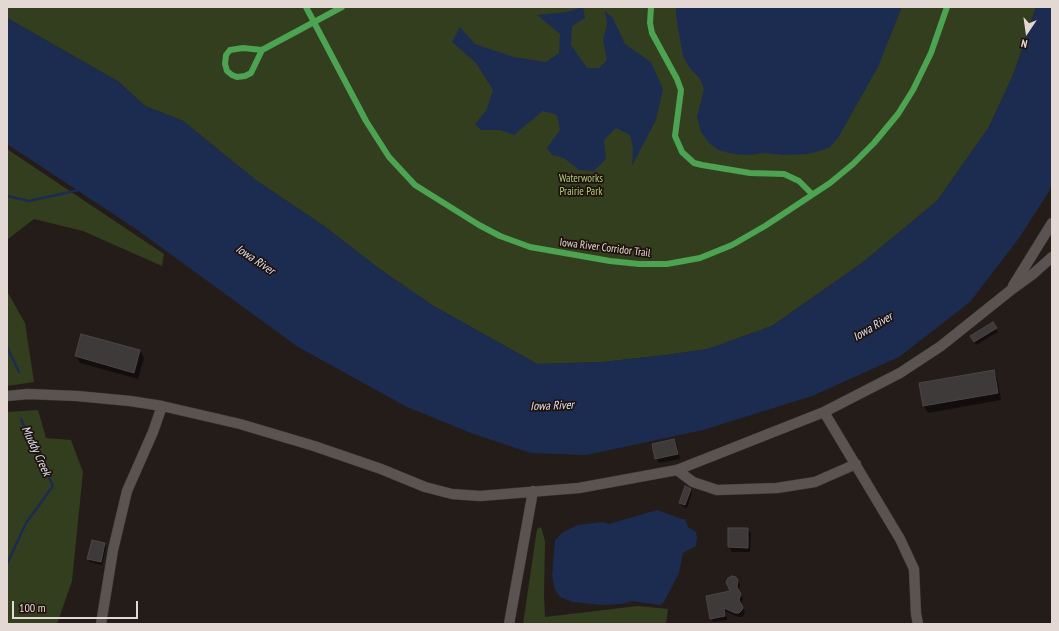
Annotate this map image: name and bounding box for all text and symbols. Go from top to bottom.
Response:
north arrow [1007,12,1047,52]
text: N [1020,36,1029,51]
park label: Waterworks Prairie Park [559,172,603,198]
street label: Iowa River Corridor Trail [559,236,651,260]
water label: Iowa River [233,242,277,278]
water label: Iowa River [851,310,895,344]
water label: Iowa River [530,398,574,414]
water label: Muddy Creek [18,424,54,478]
scale bar [14,593,140,619]
text: 100 m [19,600,46,615]

